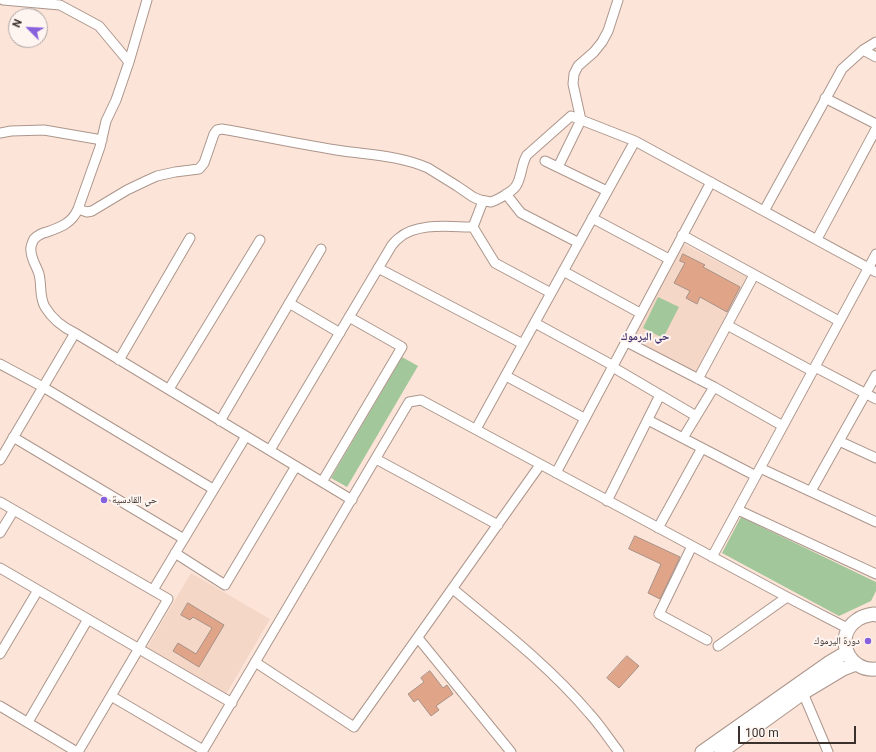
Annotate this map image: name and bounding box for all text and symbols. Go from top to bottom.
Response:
north arrow [8,8,48,48]
text: N [10,17,25,30]
district label: حي اليرموك [621,330,669,344]
place label: حي القادسية [112,494,157,506]
marker: حي القادسية [99,495,109,505]
place label: دورة اليرموك [814,635,860,647]
marker: دورة اليرموك [863,636,873,646]
scale bar [740,718,858,744]
text: 100 m [745,726,779,740]

